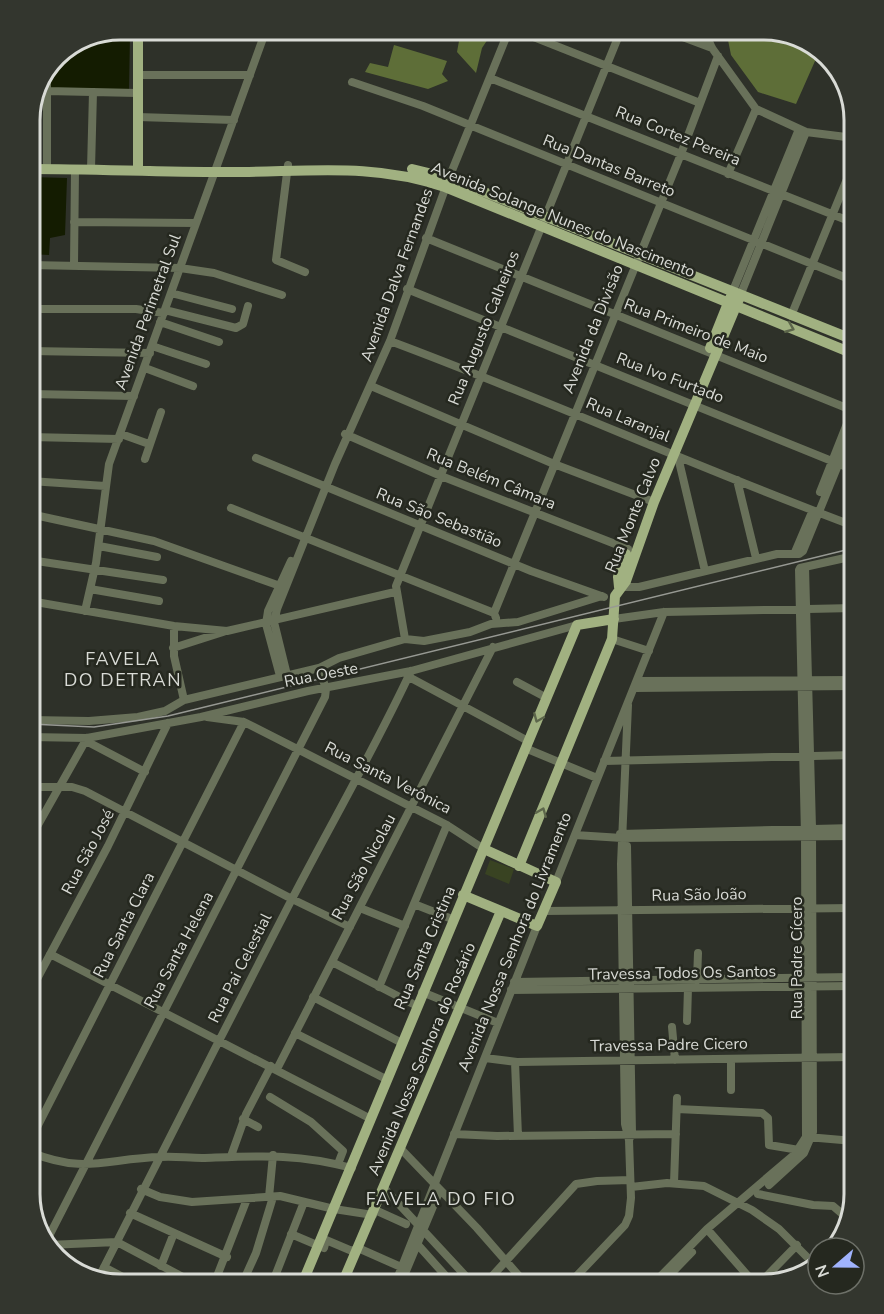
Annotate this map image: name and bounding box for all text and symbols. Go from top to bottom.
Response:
street label: Rua Cortez Pereira [612,101,744,171]
street label: Rua Dantas Barreto [539,129,679,203]
street label: Avenida Solange Nunes do Nascimento [428,157,698,283]
street label: Avenida Dalva Fernandes [355,185,439,365]
street label: Avenida Perimetral Sul [110,231,187,393]
street label: Rua Augusto Calheiros [443,248,525,408]
street label: Avenida da Divisão [557,261,629,397]
street label: Rua Primeiro de Maio [621,293,771,369]
one-way arrow [783,321,794,333]
street label: Rua Ivo Furtado [613,347,727,409]
street label: Rua Laranjal [582,392,674,448]
street label: Rua Belém Câmara [423,443,559,515]
street label: Rua Monte Calvo [600,454,666,576]
street label: Rua São Sebastião [373,483,505,553]
district label: FAVELA DO DETRAN [64,647,182,692]
street label: Rua Oeste [282,657,360,693]
one-way arrow [533,712,545,723]
street label: Rua Santa Verônica [321,737,455,819]
street label: Rua São José [56,805,120,899]
one-way arrow [535,807,547,818]
street label: Avenida Nossa Senhora do Livramento [453,809,577,1075]
street label: Rua São Nicolau [327,810,401,924]
street label: Rua Santa Clara [88,868,160,982]
street label: Rua Santa Cristina [389,883,461,1013]
street label: Rua São João [651,883,747,907]
street label: Rua Santa Helena [139,888,219,1012]
street label: Rua Padre Cícero [786,896,808,1019]
street label: Rua Pai Celestial [203,909,277,1027]
street label: Avenida Nossa Senhora do Rosário [363,939,481,1179]
street label: Travessa Todos Os Santos [588,960,776,986]
street label: Travessa Padre Cicero [590,1033,748,1057]
district label: FAVELA DO FIO [366,1187,516,1211]
north arrow [806,1236,866,1296]
text: N [810,1261,835,1280]

